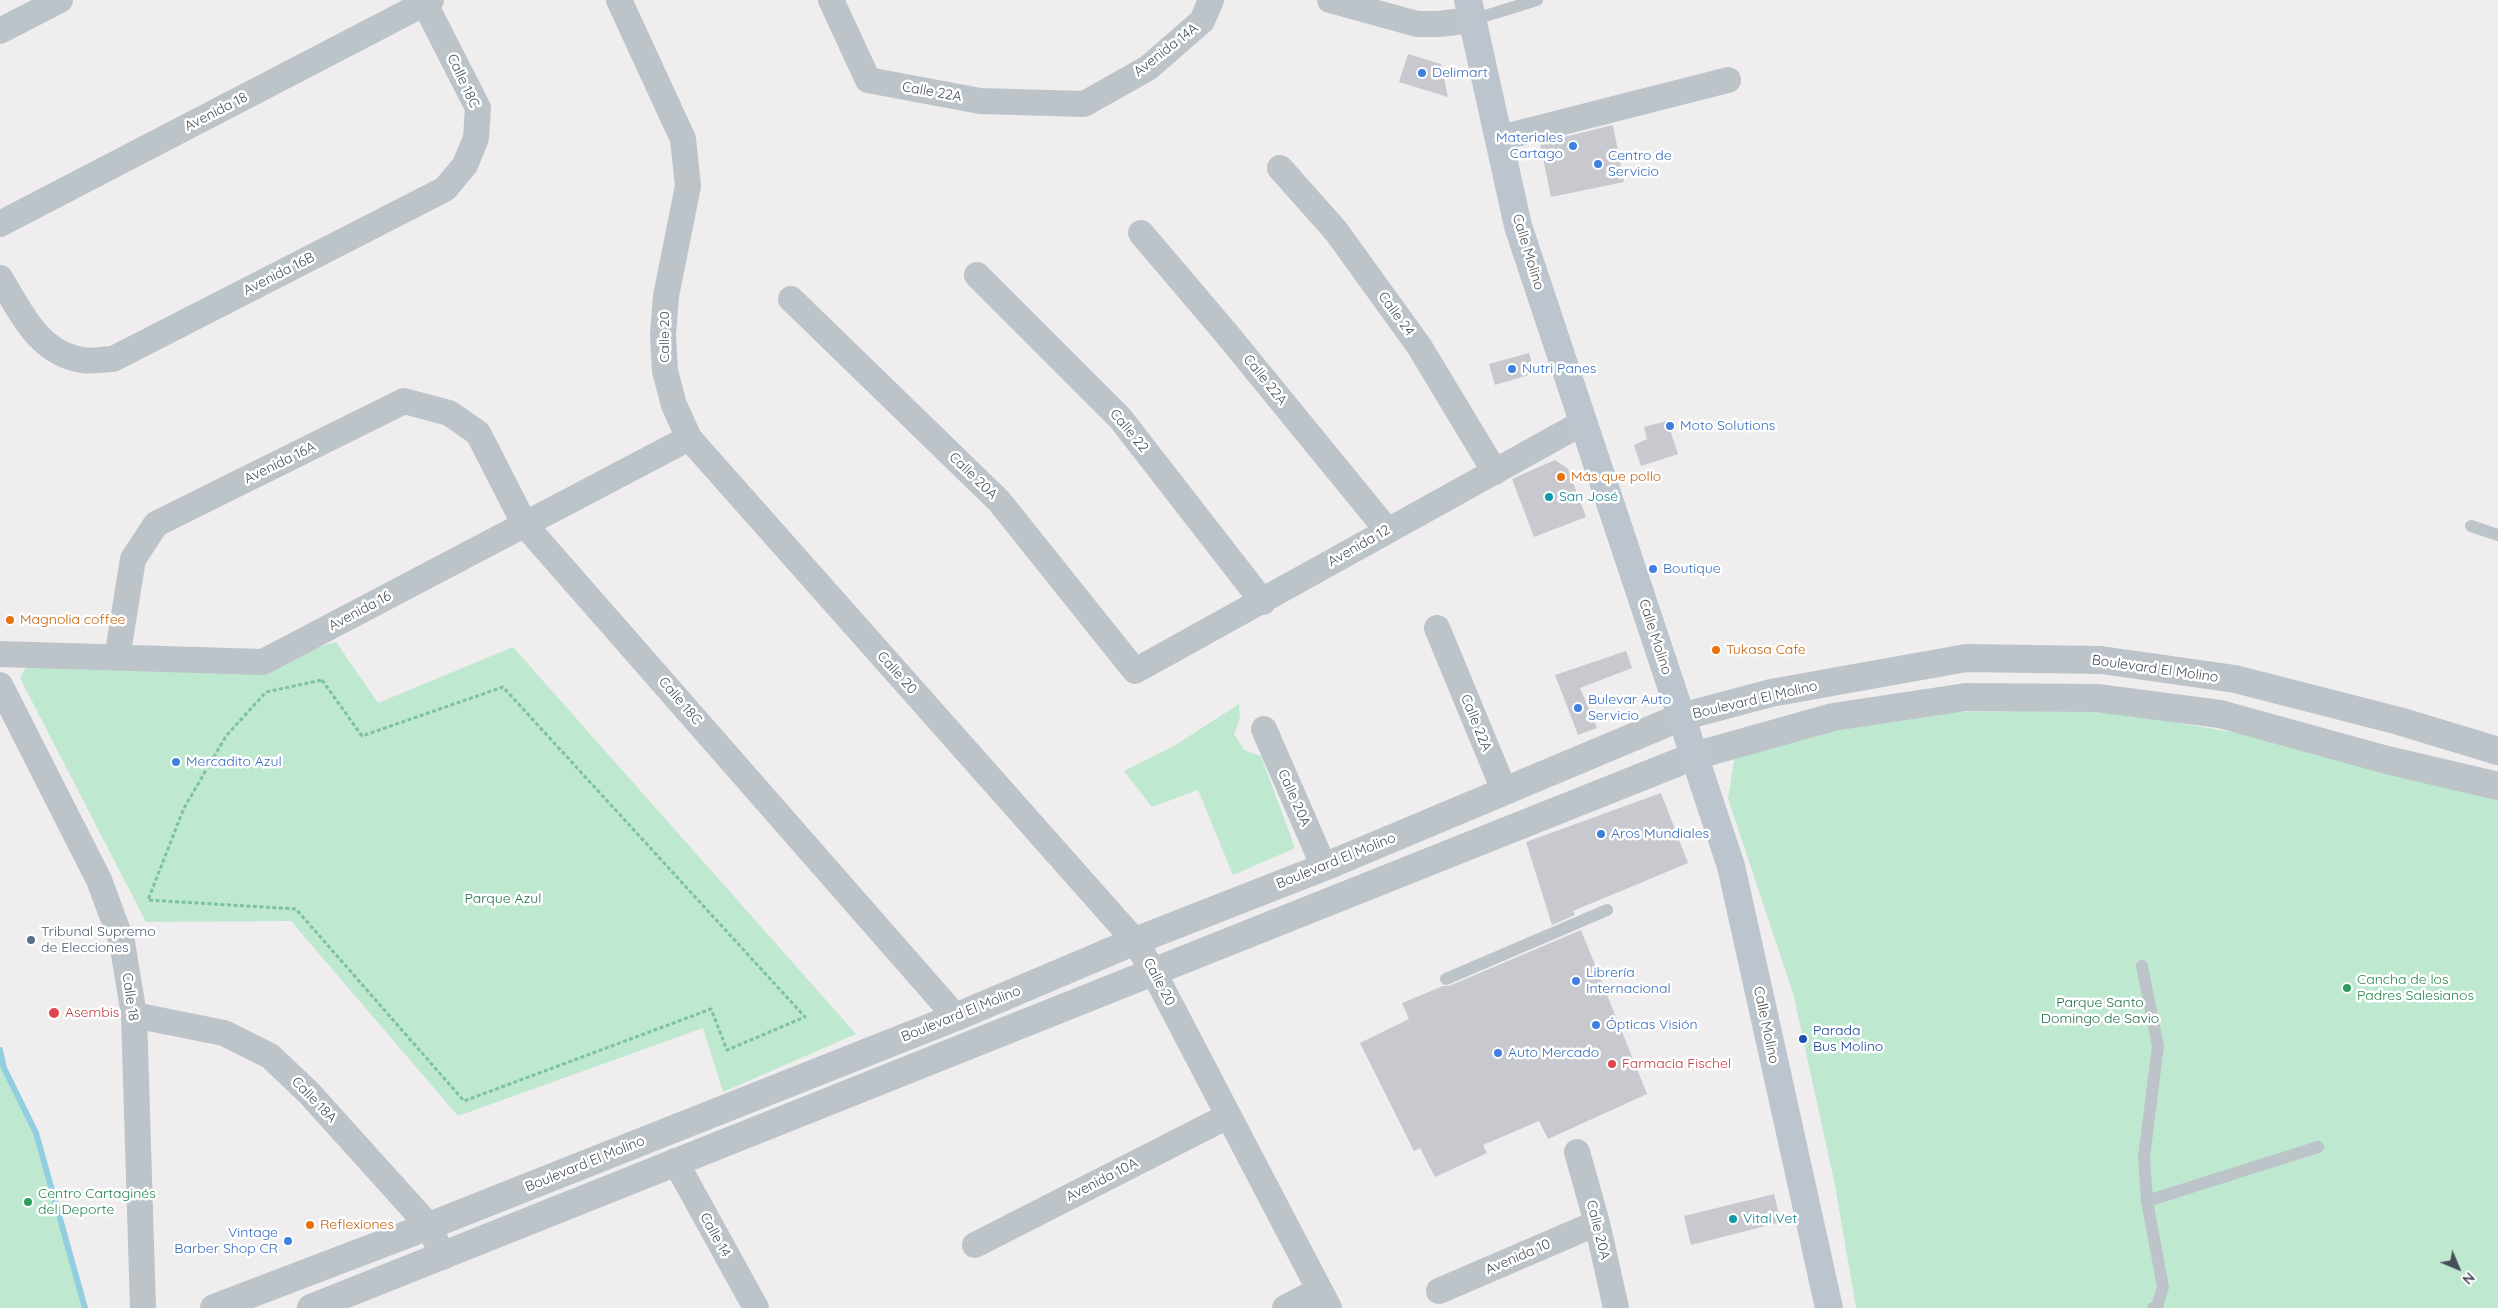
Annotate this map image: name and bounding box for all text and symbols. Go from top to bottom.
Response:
street label: Avenida 14A [1130,20,1202,80]
street label: Calle 18C [443,51,483,111]
place label: Delimart [1432,65,1488,81]
marker: Delimart [1416,67,1428,79]
street label: Calle 22A [901,78,963,106]
street label: Avenida 18 [182,89,250,135]
place label: Materiales Cartago [1496,130,1563,162]
marker: Materiales Cartago [1567,140,1579,152]
place label: Centro de Servicio [1608,148,1672,180]
marker: Centro de Servicio [1592,158,1604,170]
street label: Calle Molino [1508,212,1548,292]
street label: Avenida 16B [241,249,317,299]
street label: Calle 24 [1374,289,1418,339]
street label: Calle 20 [657,311,673,363]
street label: Calle 22A [1240,351,1290,409]
place label: Nutri Panes [1522,361,1596,377]
marker: Nutri Panes [1506,363,1518,375]
street label: Calle 22 [1106,406,1152,456]
place label: Moto Solutions [1680,418,1775,434]
marker: Moto Solutions [1664,420,1676,432]
street label: Avenida 16A [241,438,319,488]
street label: Calle 20A [945,449,1001,503]
place label: Más que pollo [1571,469,1661,485]
marker: Más que pollo [1555,471,1567,483]
place label: San José [1559,489,1618,505]
marker: San José [1543,491,1555,503]
street label: Avenida 12 [1325,522,1393,570]
place label: Boutique [1663,561,1721,577]
marker: Boutique [1647,563,1659,575]
street label: Avenida 16 [326,588,394,634]
street label: Calle Molino [1635,597,1675,677]
place label: Magnolia coffee [20,612,125,628]
marker: Magnolia coffee [4,614,16,626]
place label: Tukasa Cafe [1726,642,1806,658]
marker: Tukasa Cafe [1710,644,1722,656]
street label: Calle 20 [873,648,921,698]
street label: Boulevard El Molino [2091,652,2219,686]
street label: Calle 18C [655,674,705,728]
street label: Boulevard El Molino [1691,677,1819,723]
street label: Calle 22A [1457,692,1495,754]
place label: Bulevar Auto Servicio [1588,692,1671,724]
marker: Bulevar Auto Servicio [1572,702,1584,714]
place label: Mercadito Azul [186,754,282,770]
marker: Mercadito Azul [170,756,182,768]
street label: Calle 20A [1274,767,1314,829]
place label: Aros Mundiales [1611,826,1709,842]
marker: Aros Mundiales [1595,828,1607,840]
street label: Boulevard El Molino [1274,829,1398,893]
park label: Parque Azul [465,891,541,907]
place label: Tribunal Supremo de Elecciones [41,924,156,956]
marker: Tribunal Supremo de Elecciones [25,934,37,946]
street label: Calle 20 [1139,955,1179,1009]
place label: Librería Internacional [1586,965,1671,998]
street label: Calle 18 [118,972,142,1022]
place label: Cancha de los Padres Salesianos [2357,972,2474,1004]
marker: Librería Internacional [1570,975,1582,987]
street label: Boulevard El Molino [899,982,1023,1046]
marker: Cancha de los Padres Salesianos [2341,982,2353,994]
street label: Calle Molino [1750,985,1782,1065]
park label: Parque Santo Domingo de Savio [2041,995,2159,1028]
place label: Asembis [65,1005,119,1021]
marker: Asembis [47,1006,61,1020]
place label: Ópticas Visión [1606,1017,1697,1033]
marker: Ópticas Visión [1590,1019,1602,1031]
place label: Parada Bus Molino [1813,1023,1883,1056]
marker: Parada Bus Molino [1797,1033,1809,1045]
place label: Auto Mercado [1508,1045,1599,1061]
marker: Auto Mercado [1492,1047,1504,1059]
place label: Farmacia Fischel [1622,1056,1731,1072]
marker: Farmacia Fischel [1606,1058,1618,1070]
street label: Calle 18A [288,1073,340,1127]
street label: Boulevard El Molino [523,1132,647,1196]
street label: Avenida 10A [1063,1155,1141,1205]
place label: Centro Cartaginés del Deporte [38,1186,156,1218]
marker: Centro Cartaginés del Deporte [22,1196,34,1208]
street label: Calle 20A [1583,1199,1613,1261]
street label: Calle 14 [696,1210,734,1260]
place label: Vital Vet [1743,1211,1797,1227]
marker: Vital Vet [1727,1213,1739,1225]
place label: Reflexiones [320,1217,394,1233]
marker: Reflexiones [304,1219,316,1231]
place label: Vintage Barber Shop CR [174,1225,278,1258]
marker: Vintage Barber Shop CR [282,1235,294,1247]
street label: Avenida 10 [1483,1236,1553,1278]
north arrow [2433,1243,2483,1293]
text: N [2459,1269,2479,1289]

